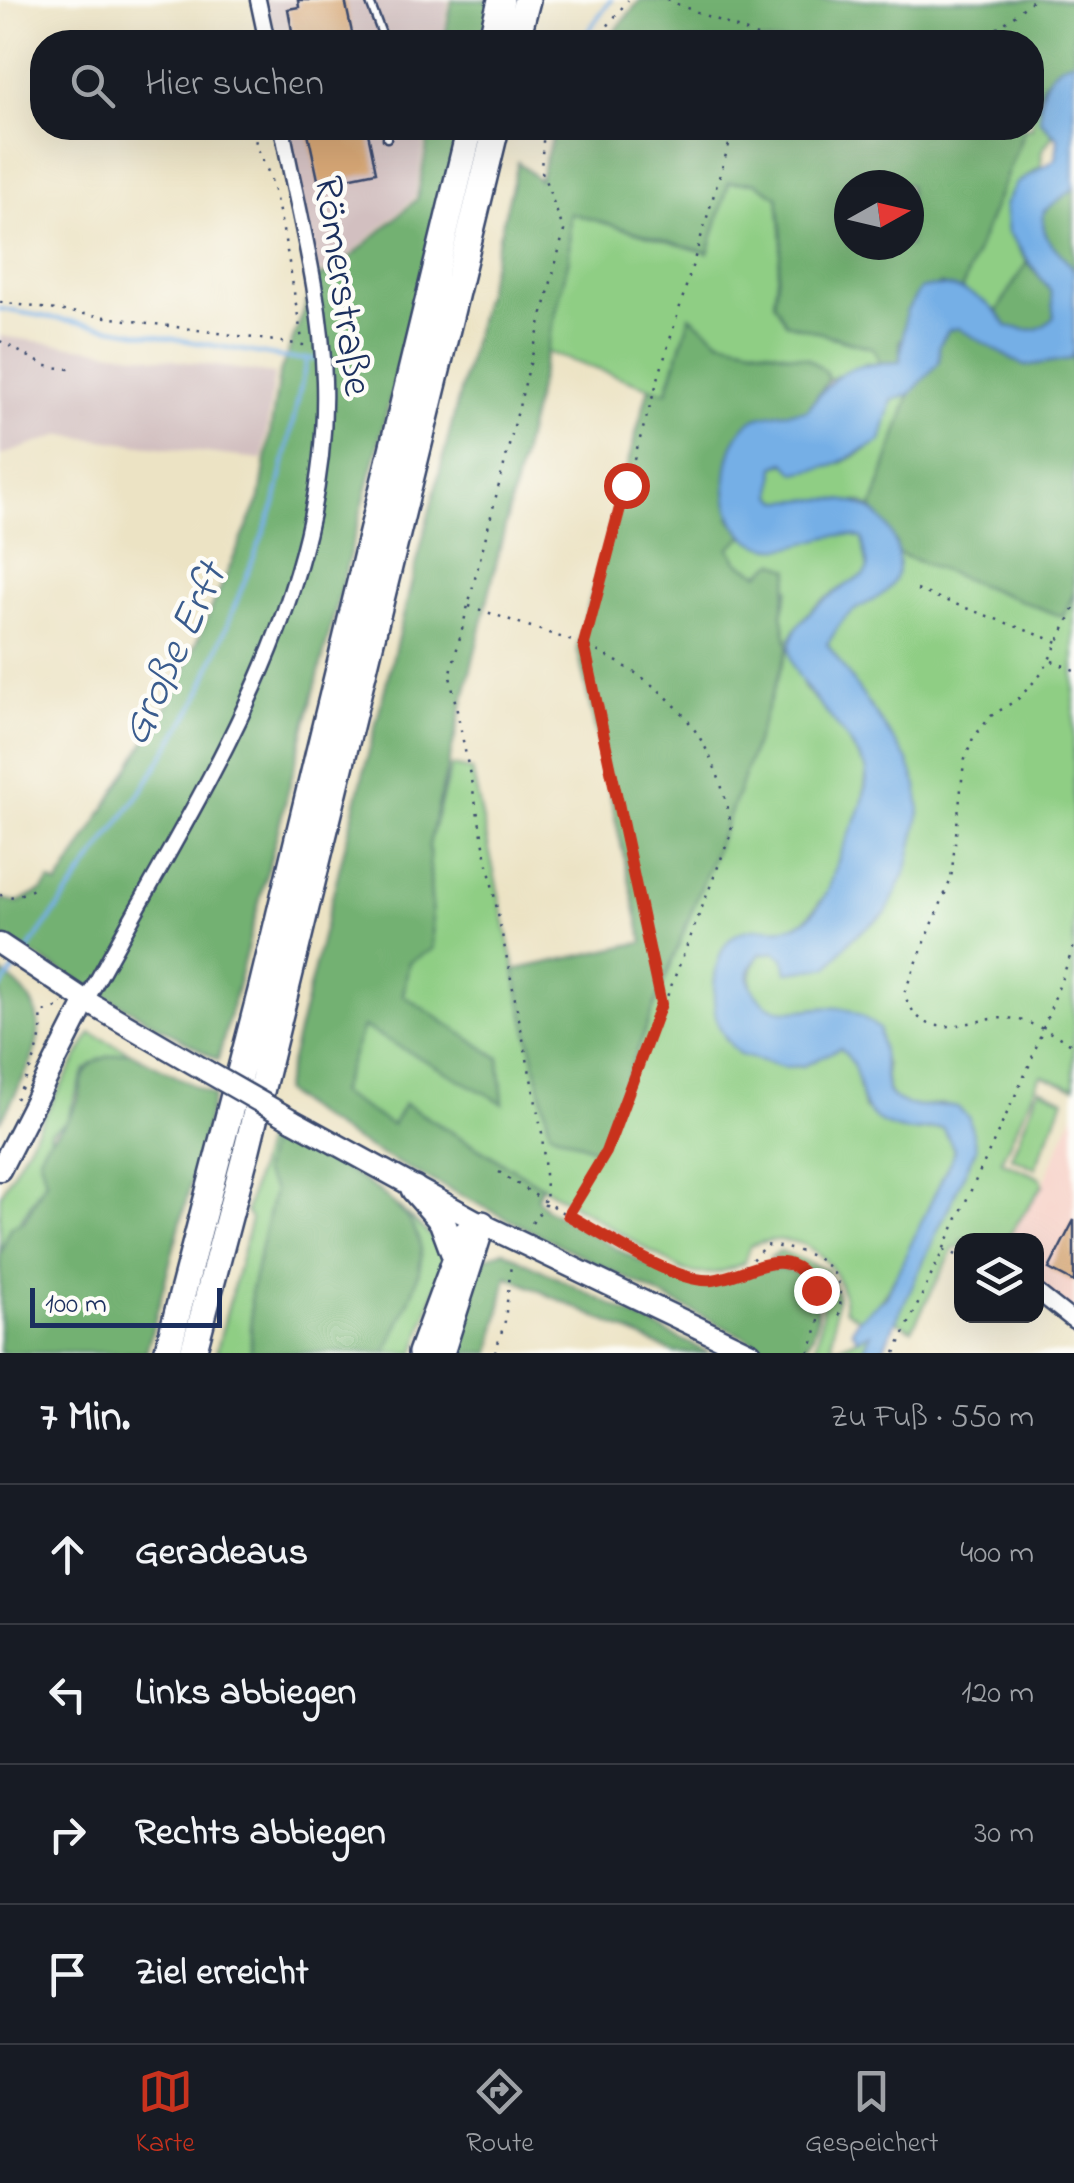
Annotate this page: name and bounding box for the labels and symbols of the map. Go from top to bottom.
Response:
north arrow [834,170,924,260]
street label: Römerstraße [295,172,387,400]
route start [604,463,650,509]
water label: Große Erft [104,549,248,757]
route end [794,1268,840,1314]
scale bar [30,1283,222,1328]

